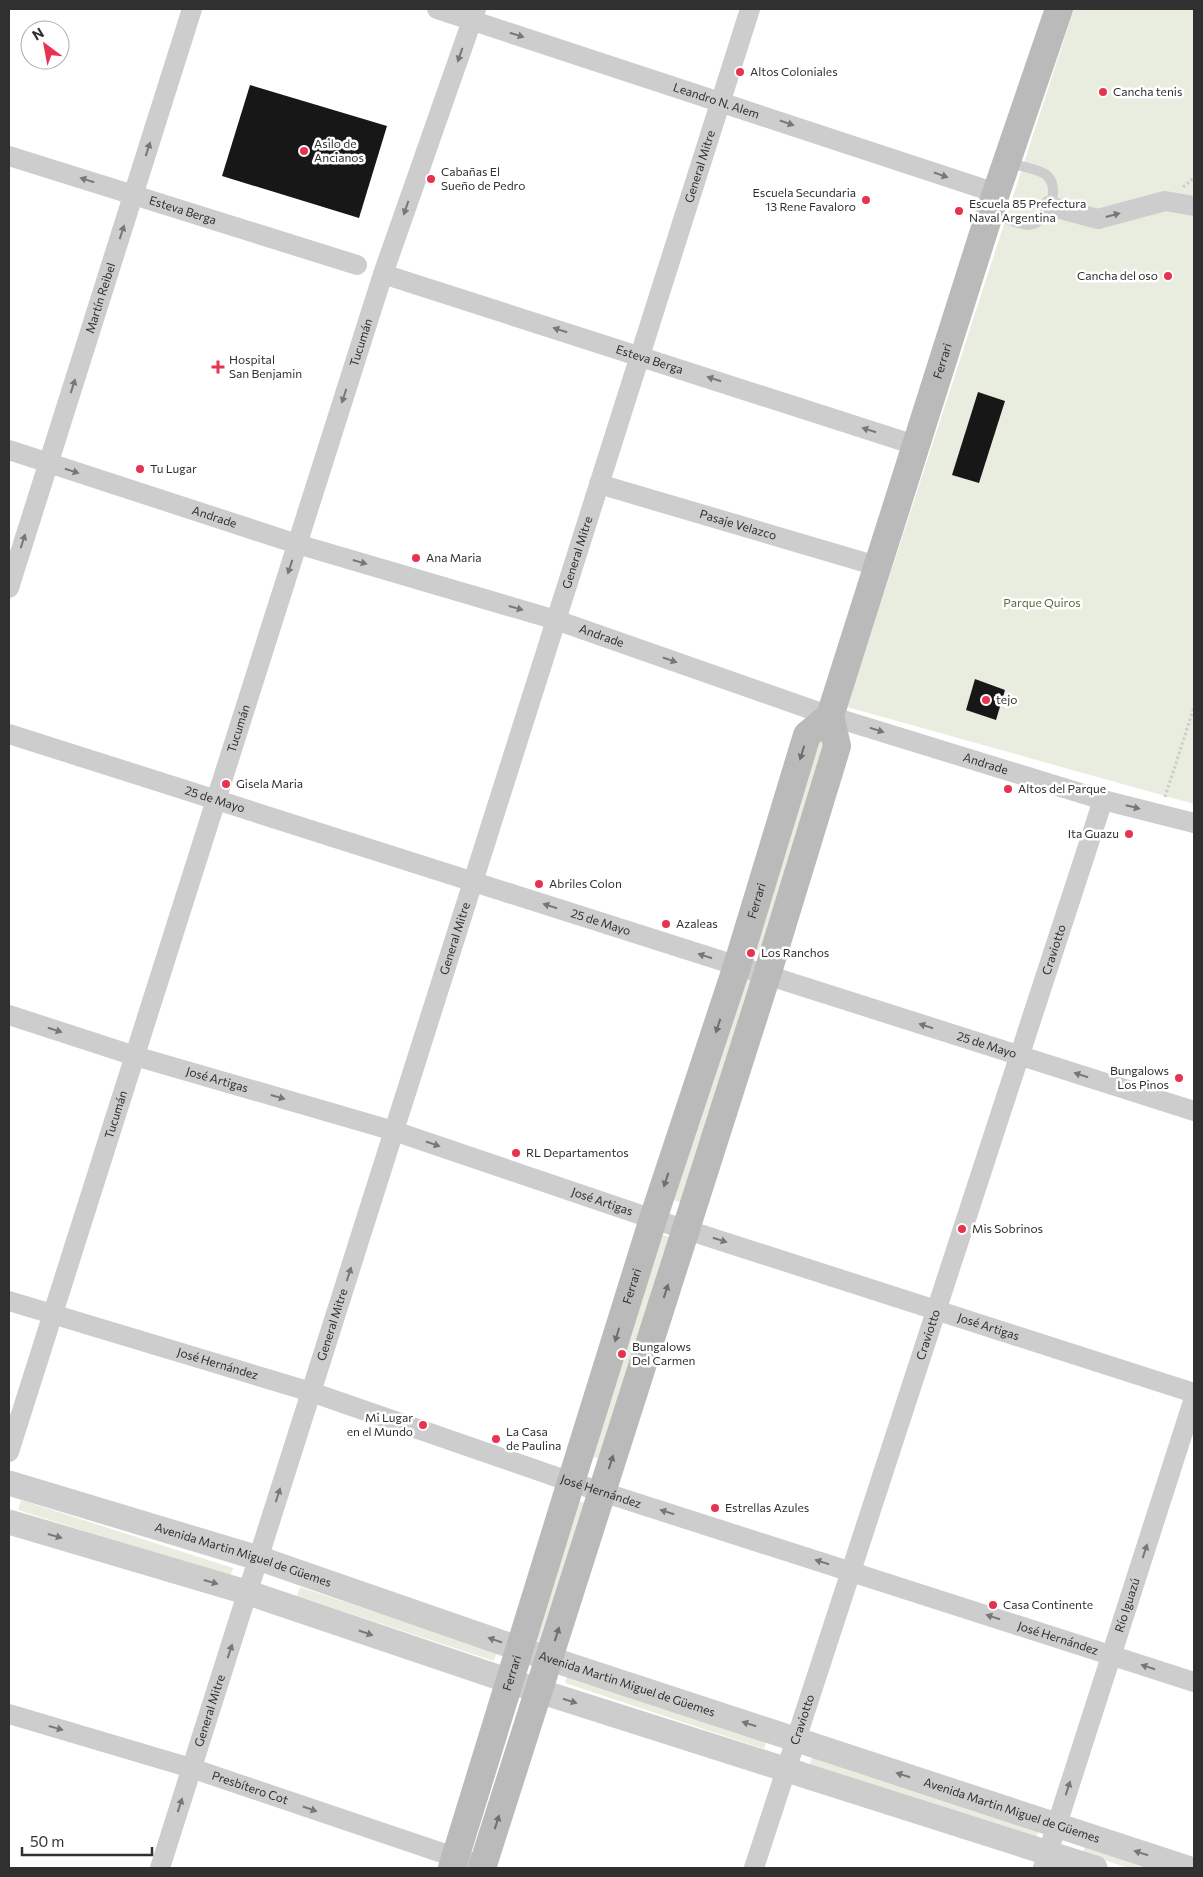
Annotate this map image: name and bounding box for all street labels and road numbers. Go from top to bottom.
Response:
street label: Leandro N. Alem [672,79,761,121]
street label: General Mitre [681,128,717,204]
street label: Esteva Berga [148,192,218,227]
street label: Martín Reibel [82,261,117,335]
street label: Tucumán [346,316,374,368]
street label: Esteva Berga [615,341,685,376]
street label: Ferrari [929,341,954,380]
street label: Andrade [190,502,239,530]
street label: Pasaje Velazco [698,506,778,542]
street label: General Mitre [558,514,595,590]
street label: Andrade [578,621,626,649]
street label: Tucumán [224,702,252,754]
street label: Andrade [962,749,1010,776]
street label: 25 de Mayo [183,782,247,815]
street label: Ferrari [744,881,768,920]
street label: General Mitre [436,900,472,976]
street label: 25 de Mayo [569,905,633,937]
street label: Craviotto [1038,922,1068,977]
street label: 25 de Mayo [955,1028,1019,1060]
street label: José Artigas [184,1063,250,1094]
street label: Tucumán [101,1089,129,1140]
street label: José Artigas [570,1184,635,1218]
street label: Ferrari [619,1266,643,1305]
street label: General Mitre [313,1286,350,1362]
street label: Craviotto [913,1307,942,1361]
street label: José Artigas [956,1309,1021,1342]
street label: José Hernández [175,1344,260,1382]
street label: José Hernández [559,1471,643,1510]
street label: Avenida Martin Miguel de Güemes [153,1519,334,1589]
street label: Río Iguazú [1111,1576,1142,1634]
street label: José Hernández [1016,1618,1100,1657]
street label: Avenida Martin Miguel de Güemes [537,1648,717,1719]
street label: Ferrari [499,1653,523,1692]
street label: General Mitre [191,1672,227,1748]
street label: Craviotto [787,1692,816,1746]
street label: Presbítero Cot [210,1768,290,1806]
street label: Avenida Martin Miguel de Güemes [922,1774,1102,1845]

